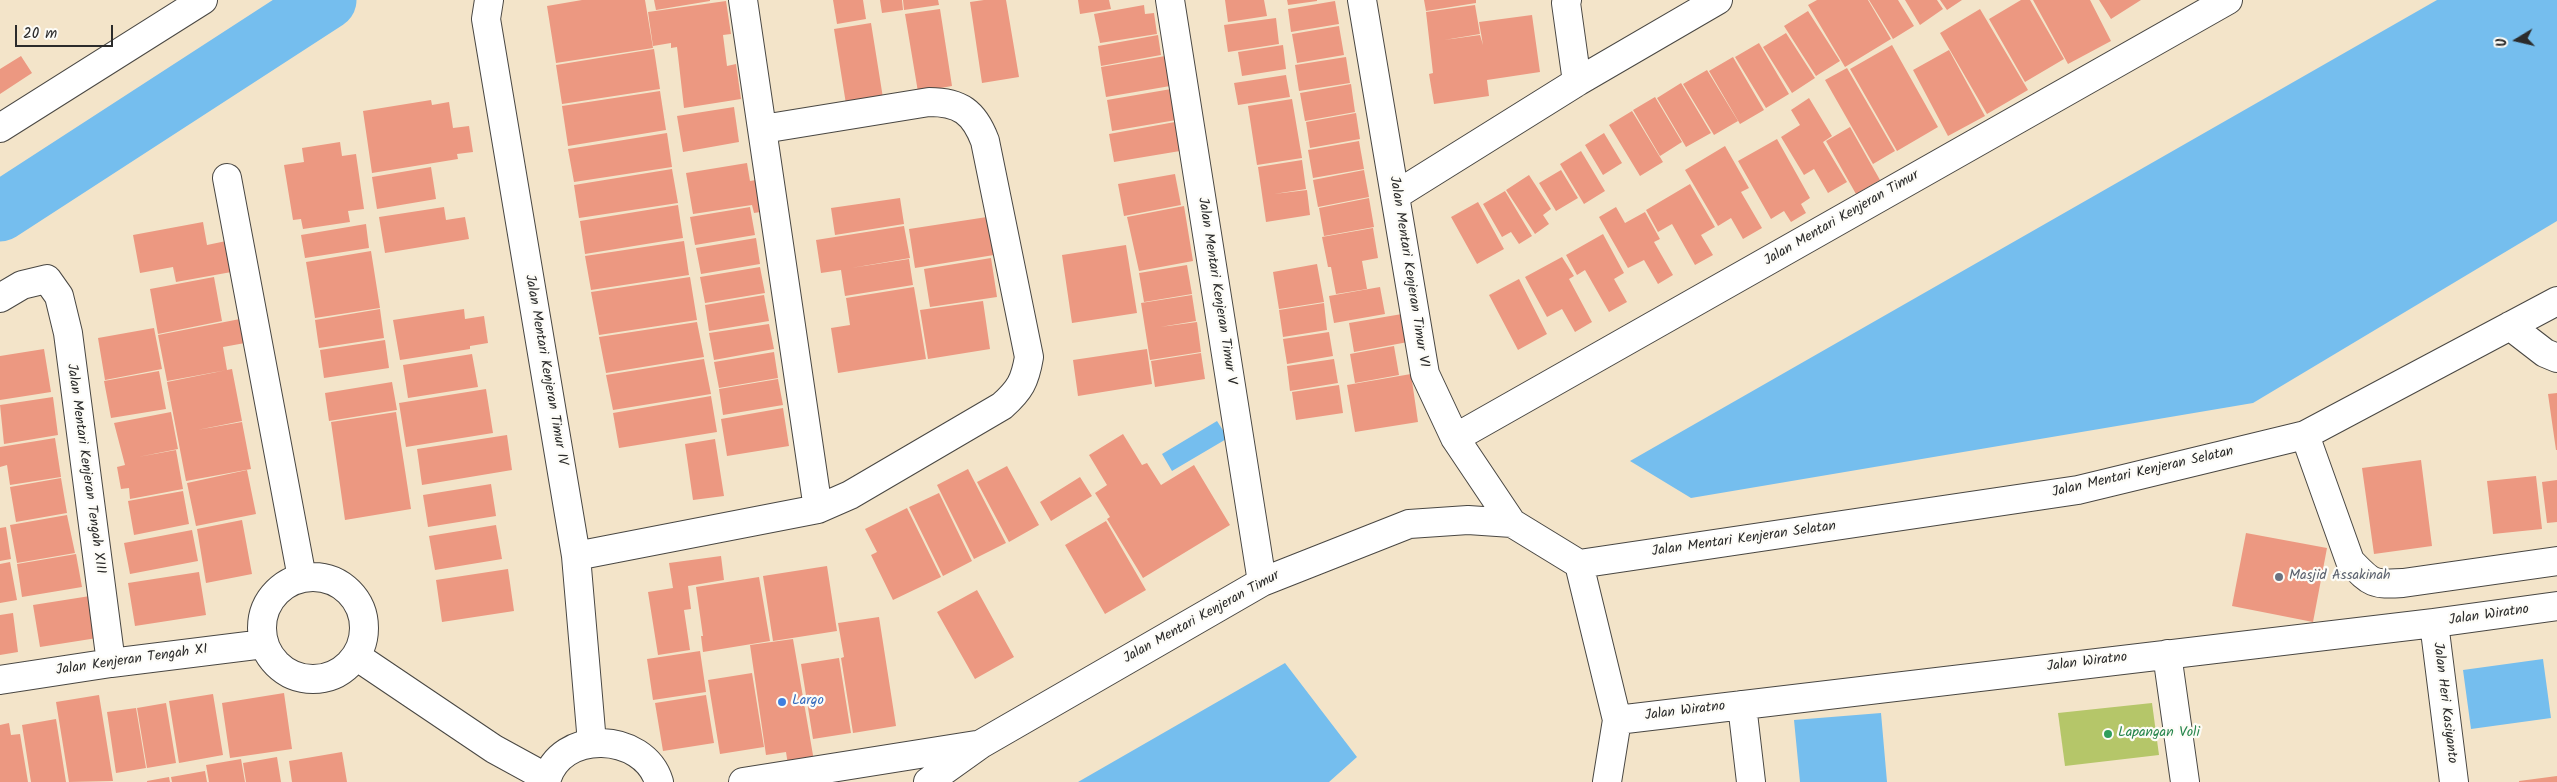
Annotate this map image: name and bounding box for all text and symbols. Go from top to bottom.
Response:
scale bar [18,15,115,47]
north arrow [2492,15,2542,65]
text: 20 m [23,22,57,46]
text: U [2491,37,2514,48]
street label: Jalan Mentari Kenjeran Timur [1762,168,1922,270]
street label: Jalan Mentari Kenjeran Timur VI [1385,175,1431,369]
street label: Jalan Mentari Kenjeran Timur V [1193,196,1239,386]
street label: Jalan Mentari Kenjeran Timur IV [520,273,570,467]
street label: Jalan Mentari Kenjeran Tengah XIII [62,363,108,575]
street label: Jalan Mentari Kenjeran Selatan [2051,444,2235,502]
street label: Jalan Mentari Kenjeran Selatan [1651,519,1837,561]
street label: Jalan Mentari Kenjeran Timur [1121,568,1283,668]
place label: Masjid Assakinah [2289,569,2390,585]
marker: Masjid Assakinah [2273,571,2285,583]
street label: Jalan Wiratno [2448,602,2530,630]
street label: Jalan Heri Kasiyanto [2428,641,2460,765]
street label: Jalan Kenjeran Tengah XI [55,642,209,680]
street label: Jalan Wiratno [2046,650,2128,676]
place label: Largo [792,694,824,710]
marker: Largo [776,696,788,708]
street label: Jalan Wiratno [1644,699,1726,725]
place label: Lapangan Voli [2118,726,2200,742]
marker: Lapangan Voli [2102,728,2114,740]

